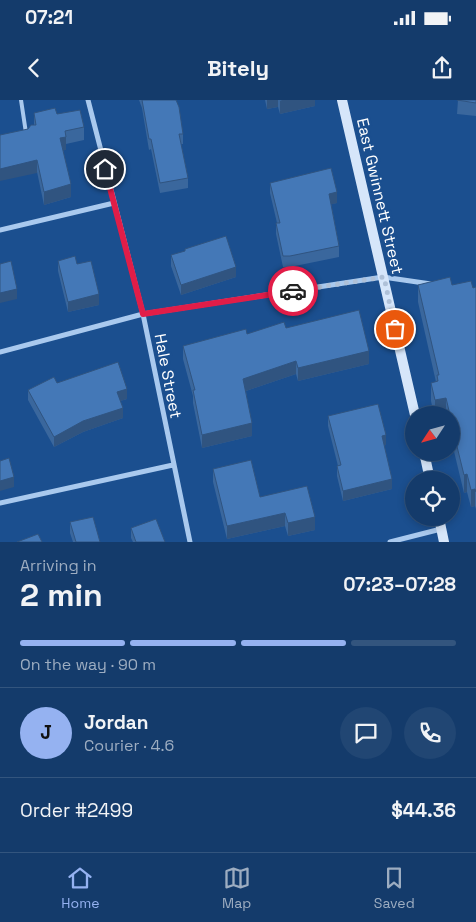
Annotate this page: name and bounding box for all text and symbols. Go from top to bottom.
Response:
text: 07:21 [25,5,73,30]
icon: back [20,54,48,82]
text: Bitely [207,54,269,82]
icon: share [428,54,456,82]
street label: East Gwinnett Street [352,116,408,276]
pin [84,148,126,190]
icon: home [91,155,119,183]
courier [268,266,318,316]
icon: car [279,277,307,305]
pin [374,308,416,350]
icon: bag [381,315,409,343]
street label: Hale Street [149,332,187,420]
north arrow [405,406,460,461]
map controls [405,406,460,526]
button: locate [405,471,460,526]
text: Arriving in [20,555,97,576]
text: 07:23–07:28 [343,572,456,597]
text: 2 min [20,575,103,615]
text: On the way · 90 m [20,654,156,675]
button: chat [340,707,392,759]
button: phone [404,707,456,759]
text: Jordan [84,710,149,735]
text: J [40,720,52,745]
text: Courier · 4.6 [84,735,174,756]
text: Order #2499 [20,798,133,823]
text: $44.36 [391,798,456,823]
tab: Home [61,864,99,912]
tab: Map [222,864,251,912]
tab: Saved [374,864,415,912]

